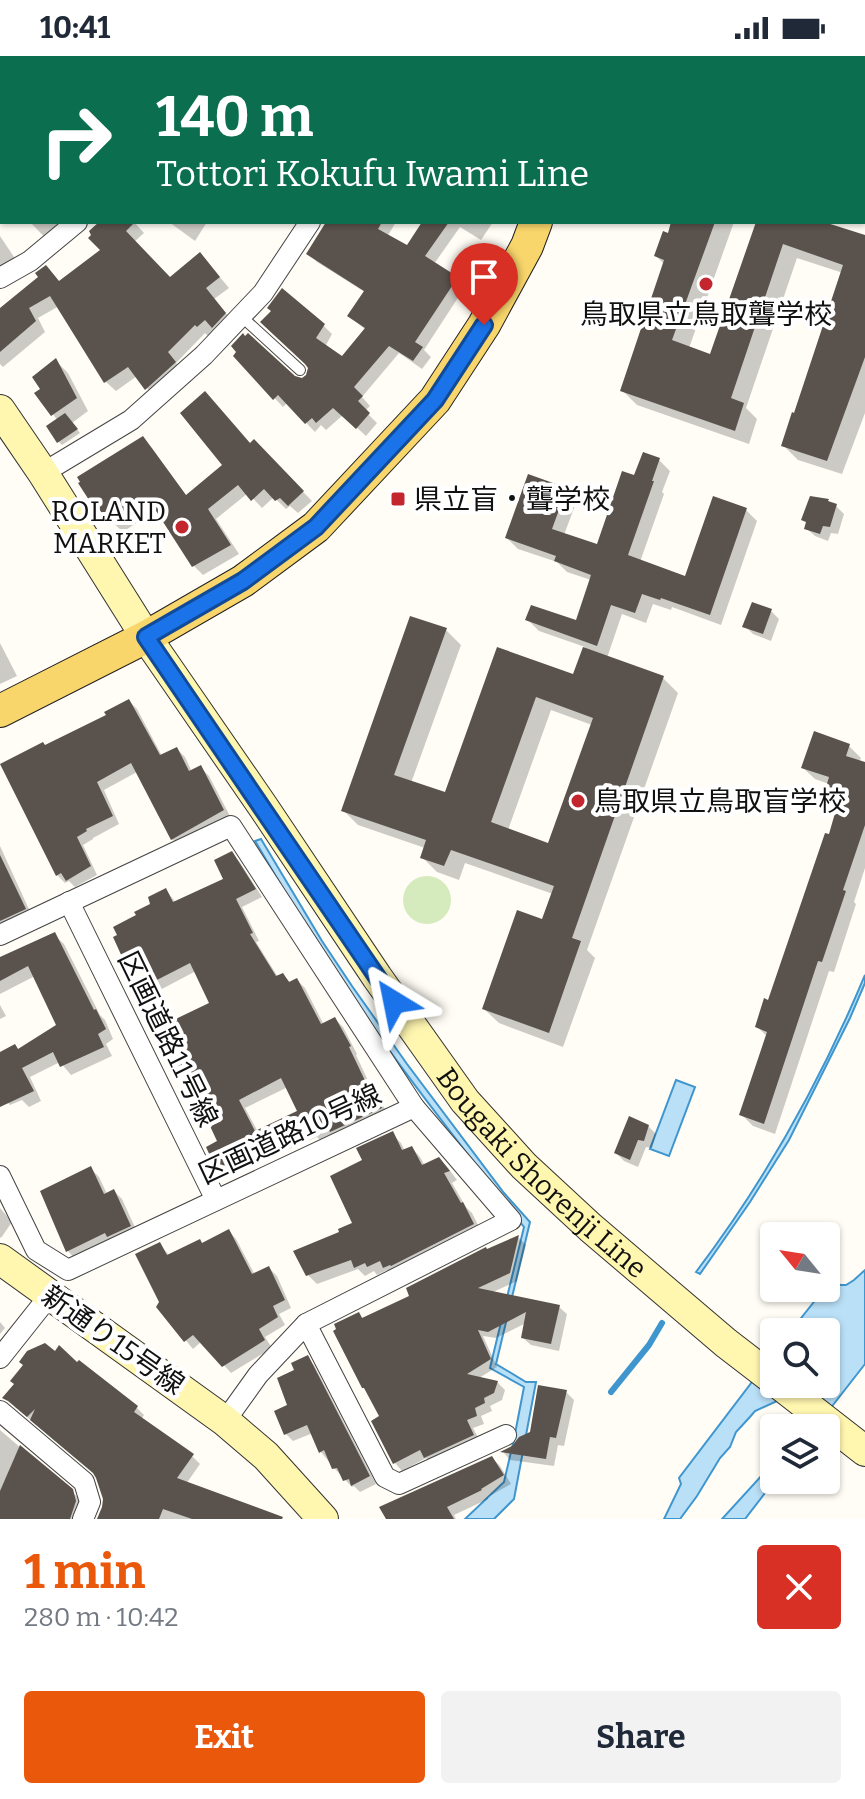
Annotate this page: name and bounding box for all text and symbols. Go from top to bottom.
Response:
text: 10:41 [40,10,110,46]
text: 140 m [156,84,313,151]
icon: right [24,88,128,192]
text: Tottori Kokufu Iwami Line [156,152,589,196]
pin [450,243,518,325]
icon: arrive [462,255,506,299]
marker: 鳥取県立鳥取聾学校 [697,275,715,293]
place label: 鳥取県立鳥取聾学校 [580,298,832,331]
place label: 県立盲・聾学校 [414,483,610,516]
marker: 県立盲・聾学校 [389,490,407,508]
place label: ROLAND MARKET [51,495,166,560]
marker: ROLAND MARKET [173,518,191,536]
place label: 鳥取県立鳥取盲学校 [594,785,846,818]
marker: 鳥取県立鳥取盲学校 [569,792,587,810]
street label: 区画道路11号線 [111,946,225,1132]
position arrow [352,960,436,1044]
street label: Bougaki Shorenji Line [430,1061,654,1285]
street label: 区画道路10号線 [194,1077,386,1191]
north arrow [760,1222,840,1302]
map controls [760,1222,840,1494]
street label: 新通り15号線 [35,1279,191,1401]
button: search [760,1318,840,1398]
button: layers [760,1414,840,1494]
text: 1 min [24,1543,145,1601]
button: close [757,1545,841,1629]
text: 280 m · 10:42 [24,1602,178,1633]
button: Exit [24,1691,425,1783]
button: Share [441,1691,841,1783]

